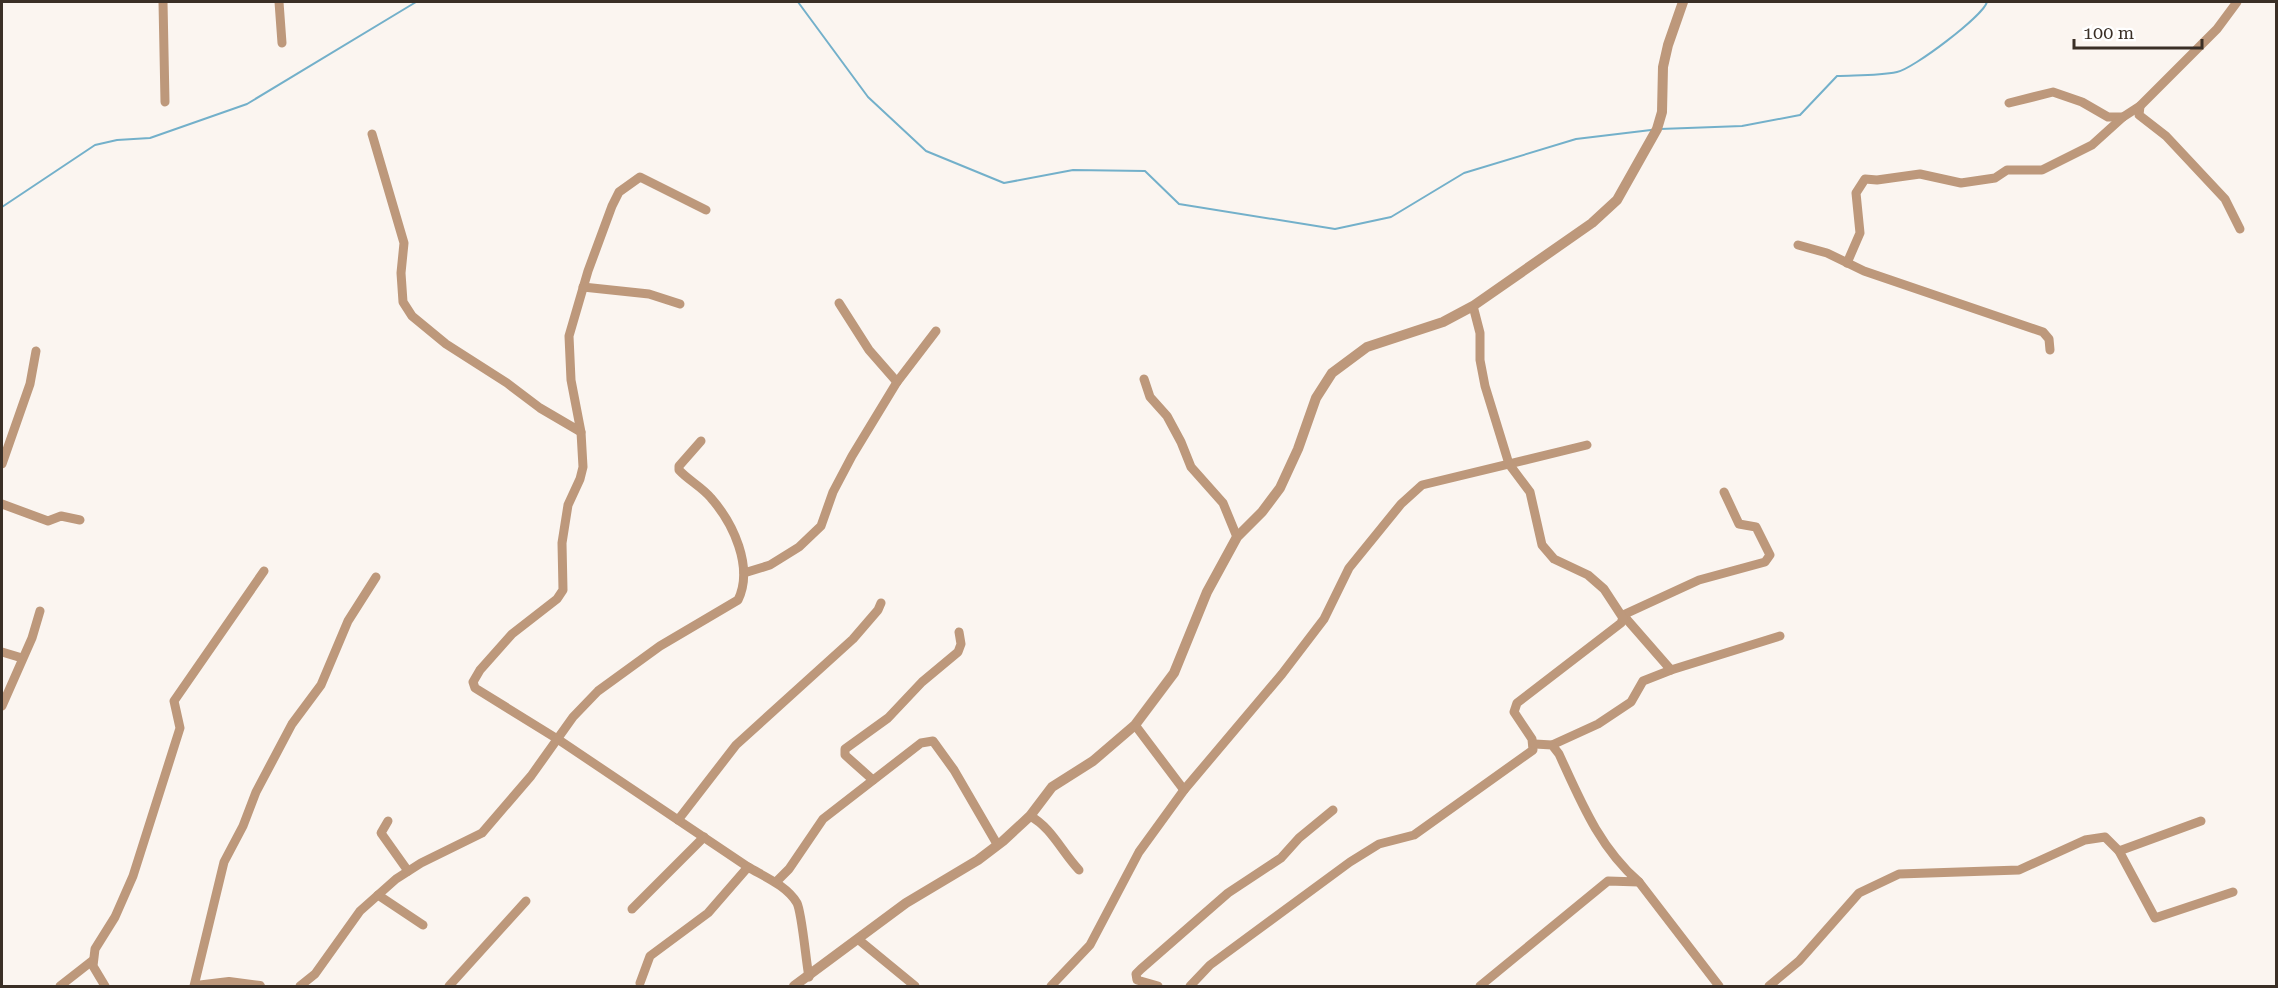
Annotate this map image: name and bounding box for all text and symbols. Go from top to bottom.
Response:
scale bar [2074,12,2202,50]
text: 100 m [2083,22,2134,43]

